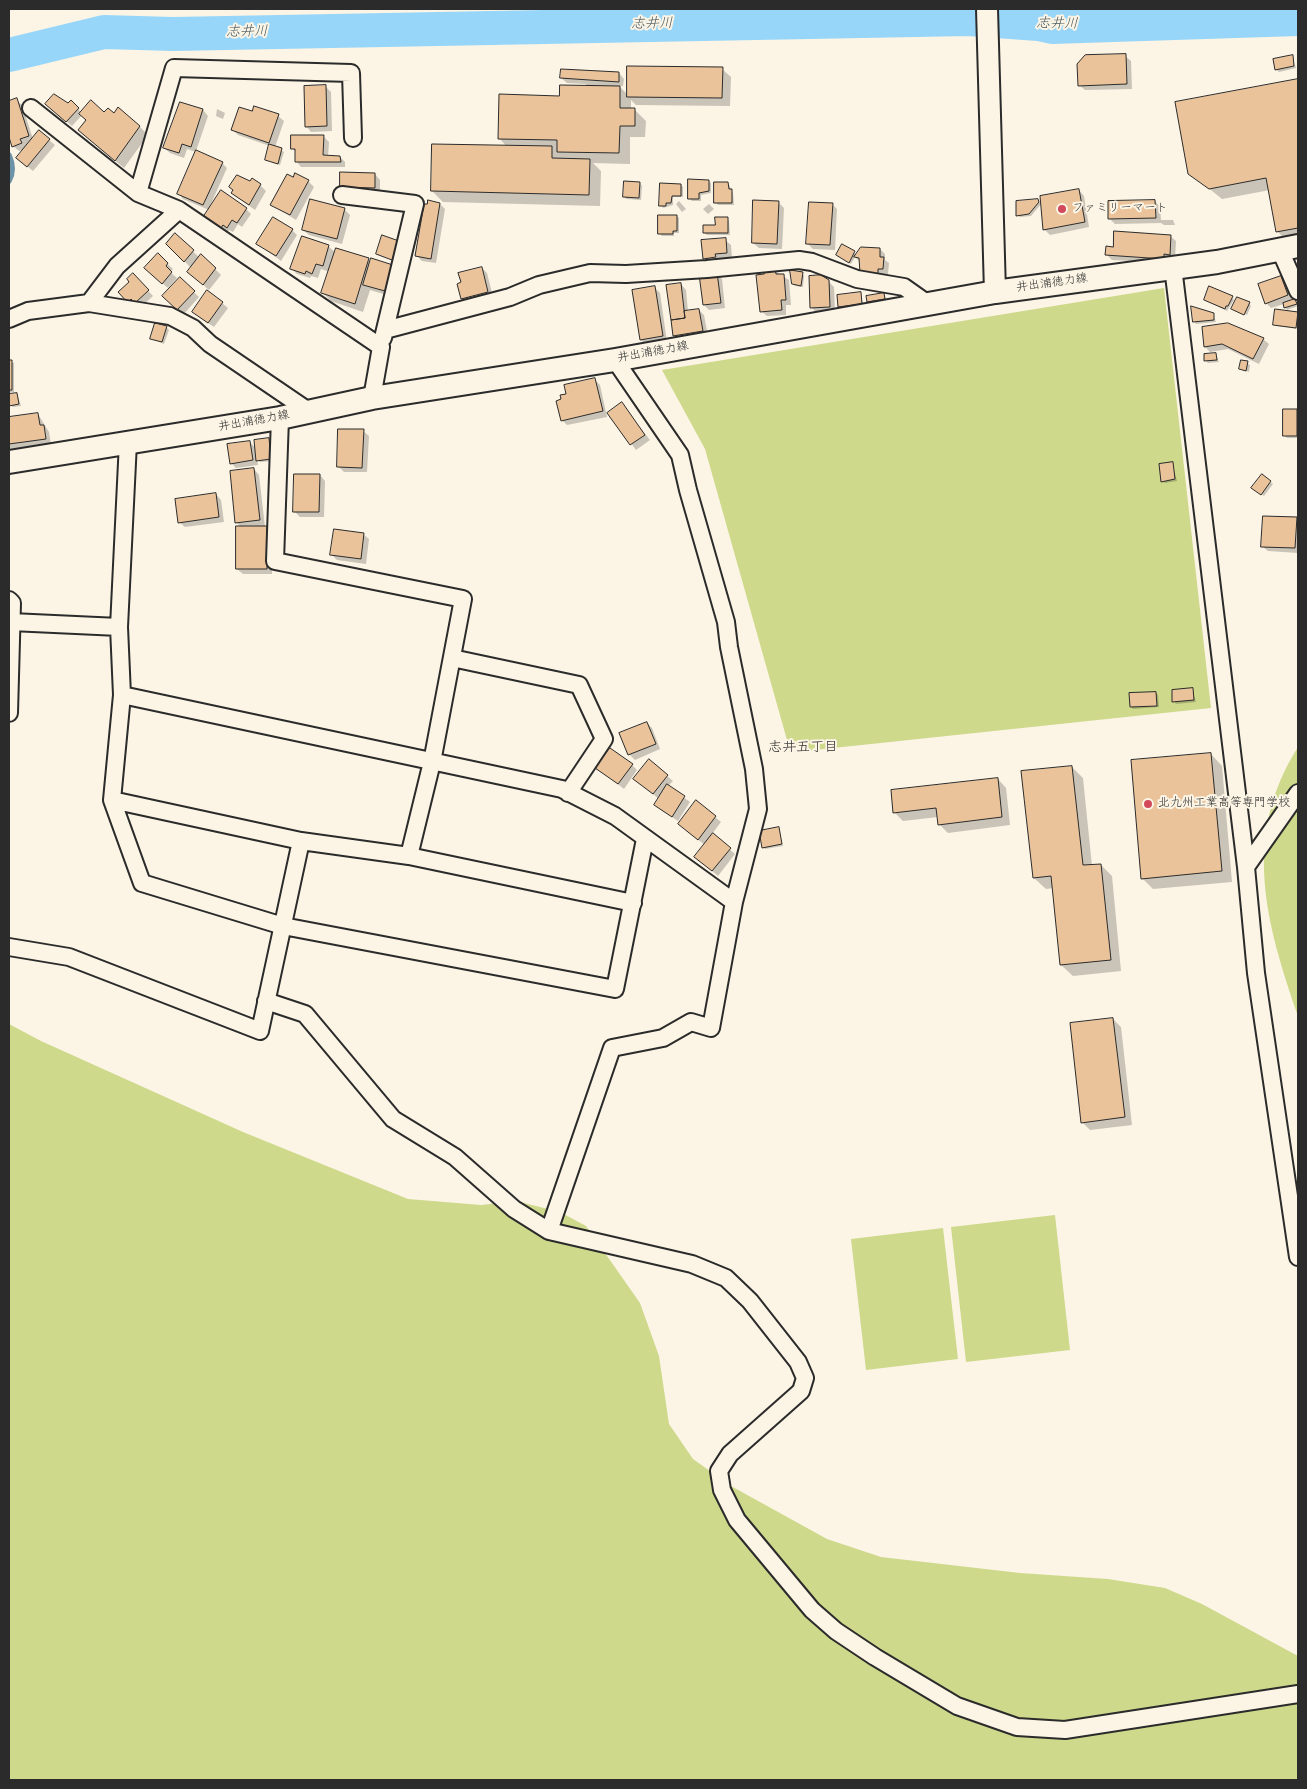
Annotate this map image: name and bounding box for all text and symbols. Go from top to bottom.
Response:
water label: 志井川 [631,16,673,34]
water label: 志井川 [1036,16,1078,34]
water label: 志井川 [226,24,268,42]
place label: ファミリーマート [1072,202,1168,216]
marker: ファミリーマート [1056,203,1068,215]
street label: 井出浦徳力線 [1015,272,1089,296]
street label: 井出浦徳力線 [616,340,690,366]
street label: 井出浦徳力線 [217,409,291,435]
district label: 志井五丁目 [768,741,838,757]
place label: 北九州工業高等専門学校 [1158,797,1290,811]
marker: 北九州工業高等専門学校 [1142,798,1154,810]

